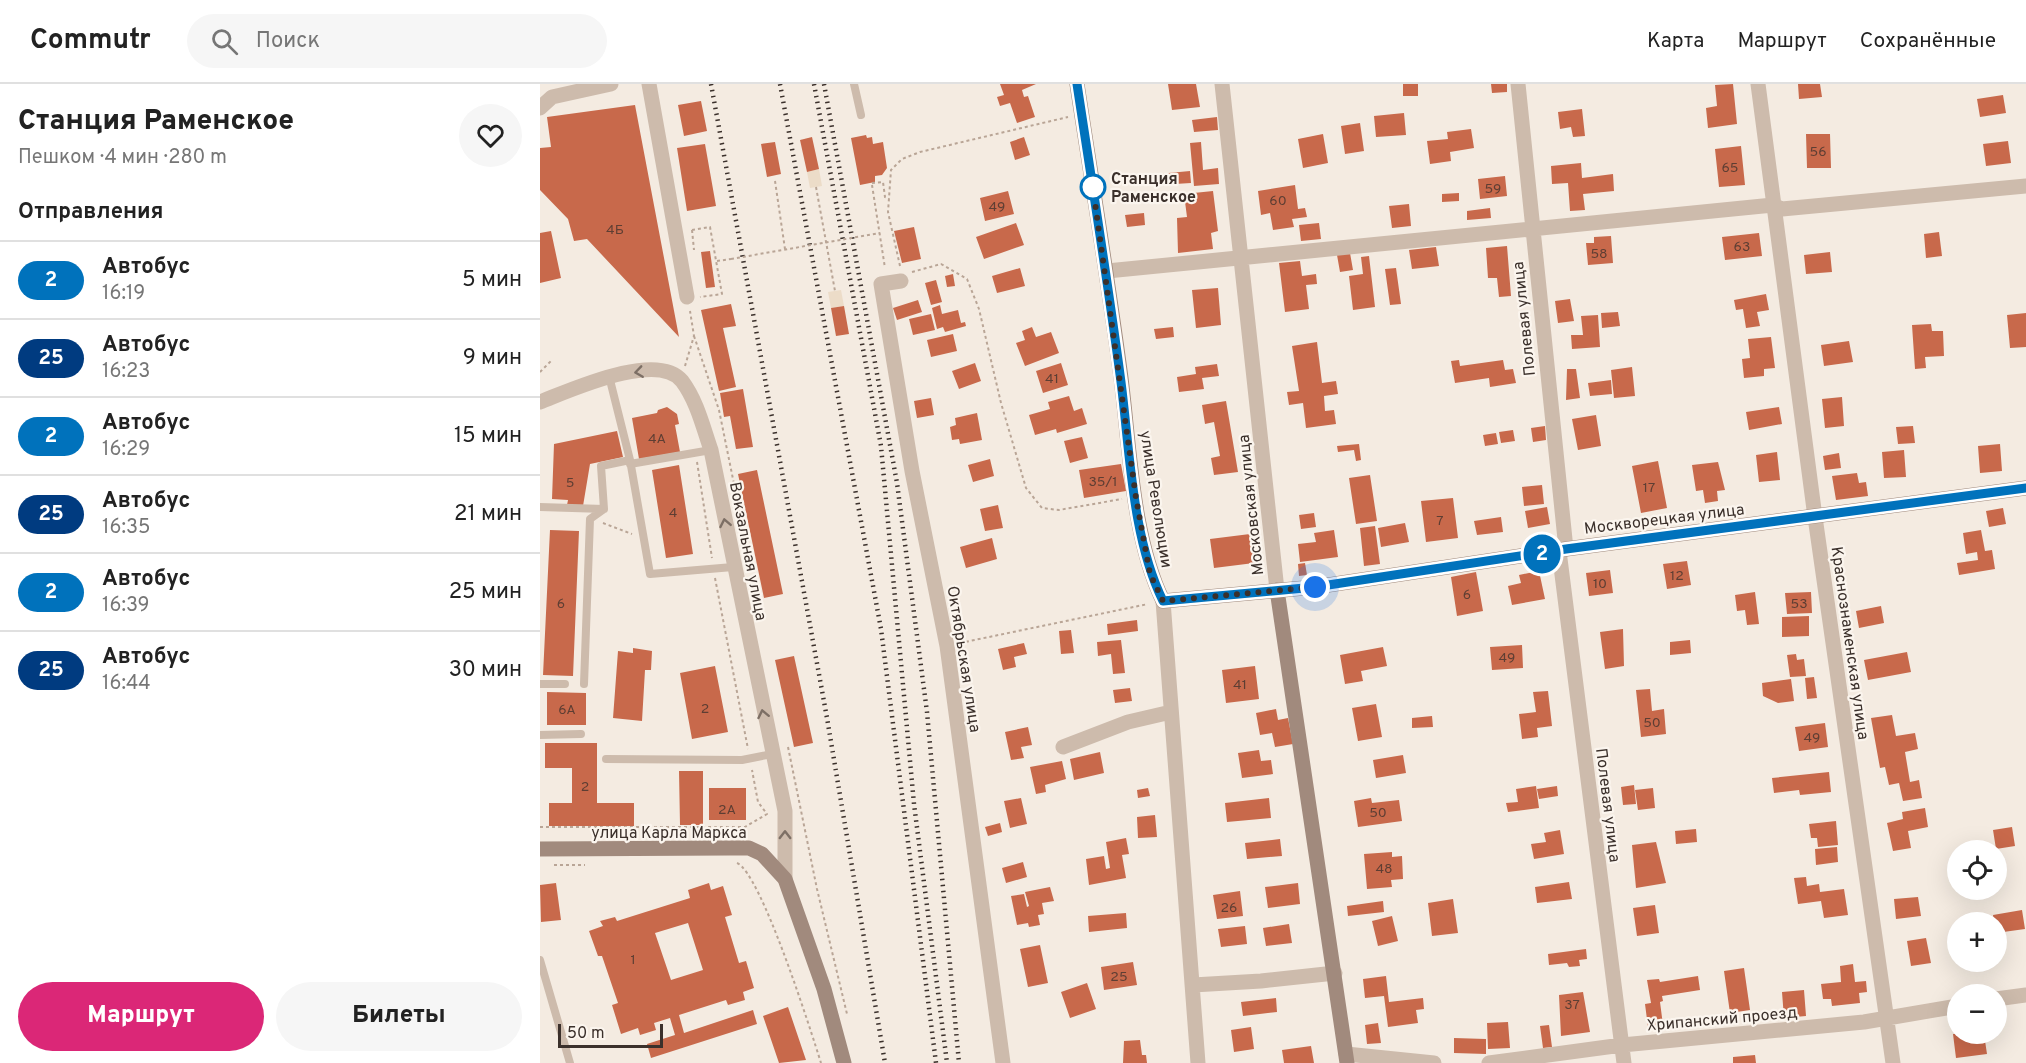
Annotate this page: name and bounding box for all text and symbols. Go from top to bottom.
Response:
search box [187,14,607,68]
text: Commutr [30,23,151,59]
icon: search [208,25,241,58]
text: Поиск [256,28,320,55]
text: Карта [1647,28,1704,55]
text: Маршрут [1737,28,1827,55]
text: Сохранённые [1860,28,1996,55]
text: Станция Раменское [18,104,294,140]
button: heart [459,104,522,167]
house number: 56 [1809,144,1827,161]
text: Пешком · 4 мин · 280 m [18,145,227,171]
house number: 65 [1721,160,1739,177]
place label: Станция Раменское [1111,170,1196,208]
marker: Станция Раменское [1080,174,1106,200]
house number: 59 [1485,181,1501,198]
house number: 60 [1269,193,1287,210]
text: Отправления [18,199,163,226]
house number: 49 [989,199,1005,216]
house number: 4Б [606,222,624,239]
house number: 63 [1734,239,1750,256]
house number: 58 [1590,246,1608,263]
text: Автобус [102,254,190,281]
street label: Полевая улица [1509,261,1541,377]
text: 2 [45,267,57,294]
text: 5 мин [462,267,522,294]
text: 16:19 [102,281,145,307]
text: Автобус [102,332,190,359]
text: 25 [38,345,64,372]
text: 9 мин [463,345,522,372]
text: 16:23 [102,359,150,385]
one-way arrow [634,365,644,377]
house number: 41 [1045,371,1059,388]
text: Автобус [102,410,190,437]
text: 2 [45,423,57,450]
text: 15 мин [454,423,522,450]
street label: улица Революции [1134,429,1176,569]
house number: 4А [648,431,666,448]
street label: Московская улица [1235,433,1269,576]
text: 16:29 [102,437,150,463]
house number: 35/1 [1088,474,1118,491]
house number: 5 [566,475,574,492]
street label: Вокзальная улица [724,480,770,623]
house number: 17 [1643,480,1655,497]
text: Автобус [102,488,190,515]
street label: Москворецкая улица [1583,500,1746,540]
text: 25 [38,501,64,528]
text: 21 мин [454,501,522,528]
house number: 4 [669,505,677,522]
house number: 7 [1436,513,1444,530]
text: 16:35 [102,515,150,541]
one-way arrow [719,518,732,528]
line badge: 2 [1522,534,1562,574]
text: 2 [1536,541,1548,568]
street label: Краснознаменская улица [1826,545,1872,741]
text: Автобус [102,566,190,593]
house number: 12 [1670,568,1684,585]
your location [1300,572,1330,602]
house number: 10 [1593,576,1607,593]
text: 2 [45,579,57,606]
text: 25 мин [449,579,522,606]
street label: Октябрьская улица [942,585,984,734]
house number: 6 [1463,587,1471,604]
text: 16:39 [102,593,149,619]
house number: 6 [557,596,565,613]
house number: 53 [1790,596,1808,613]
text: Автобус [102,644,190,671]
house number: 49 [1499,650,1515,667]
text: 25 [38,657,64,684]
text: 30 мин [449,657,522,684]
text: 16:44 [102,671,151,697]
house number: 41 [1233,677,1247,694]
house number: 2 [701,701,709,718]
house number: 6А [558,702,576,719]
one-way arrow [758,709,771,719]
house number: 50 [1643,715,1661,732]
house number: 49 [1804,730,1820,747]
street label: Полевая улица [1590,747,1624,863]
house number: 2 [581,779,589,796]
house number: 2А [718,802,736,819]
house number: 50 [1369,805,1387,822]
street label: улица Карла Маркса [591,824,747,844]
one-way arrow [779,830,791,839]
map controls [1947,840,2007,1044]
button: locate [1947,840,2007,900]
house number: 48 [1375,861,1393,878]
house number: 26 [1221,900,1237,917]
button: + [1947,912,2007,972]
house number: 1 [630,952,636,969]
house number: 25 [1110,969,1128,986]
button: Маршрут [18,982,264,1051]
button: Билеты [276,982,522,1051]
button: − [1947,984,2007,1044]
house number: 37 [1564,997,1580,1014]
street label: Хрипанский проезд [1646,1003,1798,1037]
scale bar [558,1021,663,1048]
text: 50 m [567,1024,605,1044]

